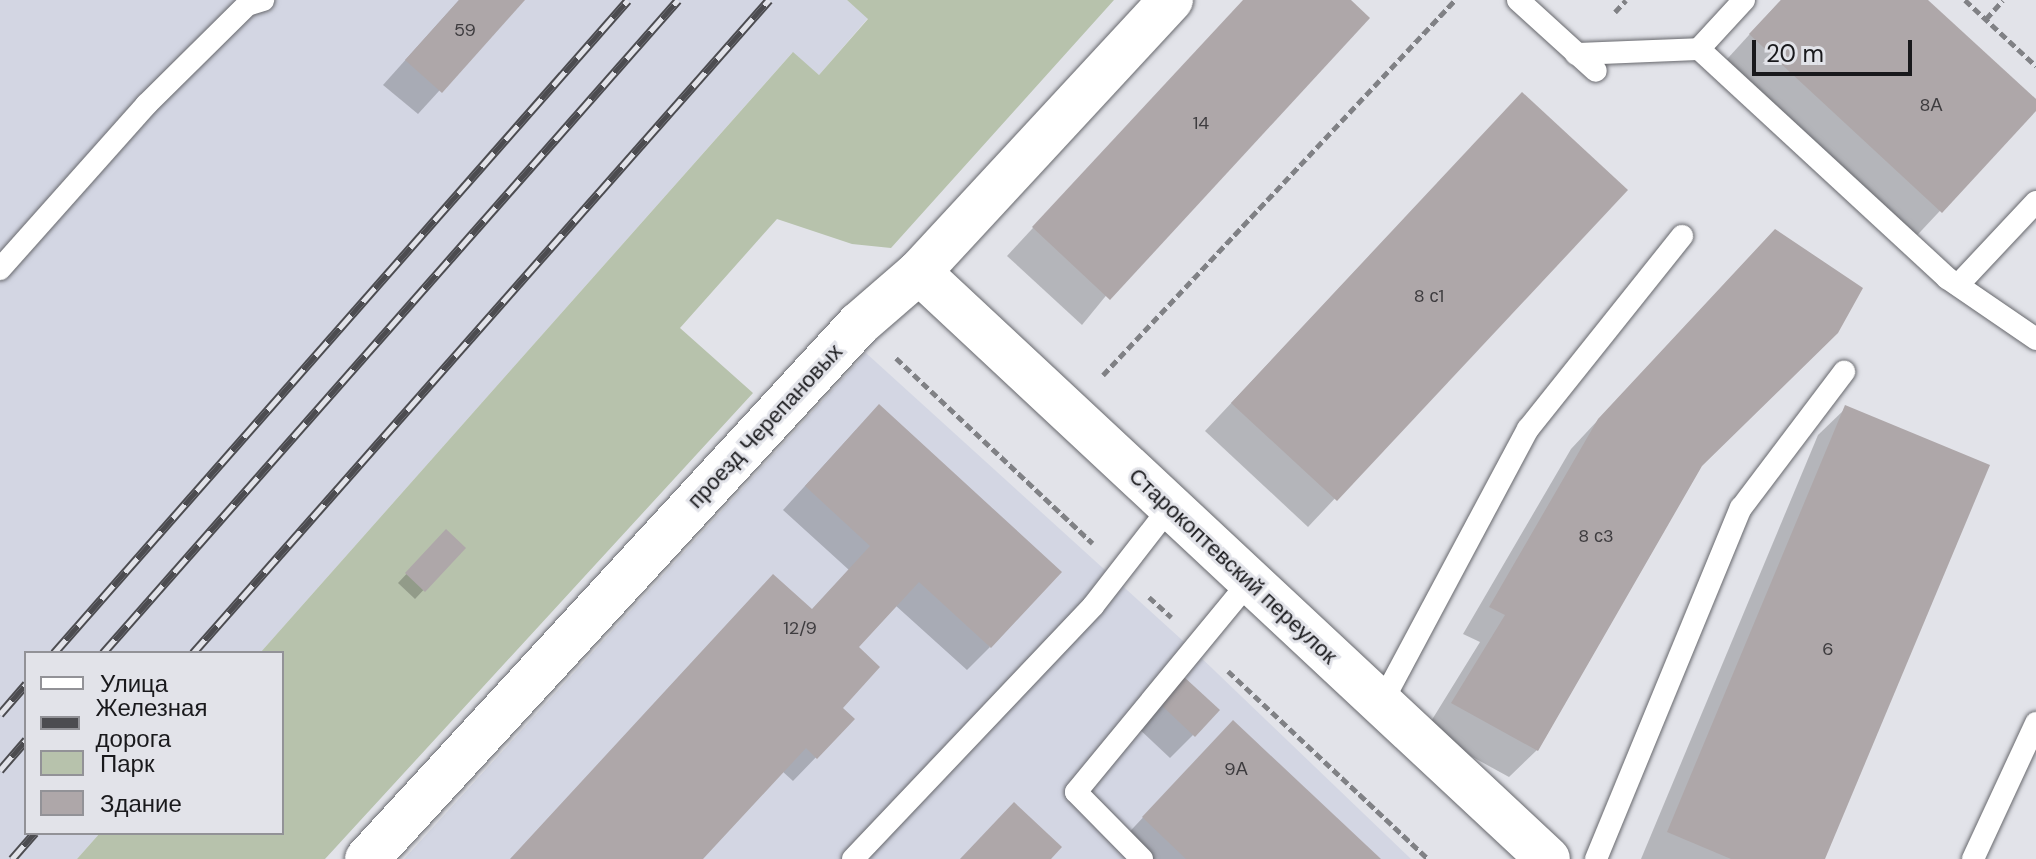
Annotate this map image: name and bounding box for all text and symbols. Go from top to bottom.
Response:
house number: 59 [454,19,476,41]
scale bar [1756,24,1916,74]
text: 20 m [1766,38,1824,69]
house number: 8А [1920,94,1942,116]
house number: 14 [1193,112,1209,134]
house number: 8 с1 [1414,285,1444,307]
street label: проезд Черепановых [682,338,848,514]
street label: Старокоптевский переулок [1123,463,1343,669]
house number: 8 с3 [1578,525,1614,547]
house number: 12/9 [783,617,817,639]
house number: 6 [1822,638,1834,660]
legend [24,651,284,835]
text: Улица [100,668,168,699]
text: Железная дорога [96,692,207,754]
text: Парк [100,748,154,779]
house number: 9А [1224,758,1248,780]
text: Здание [100,788,182,819]

